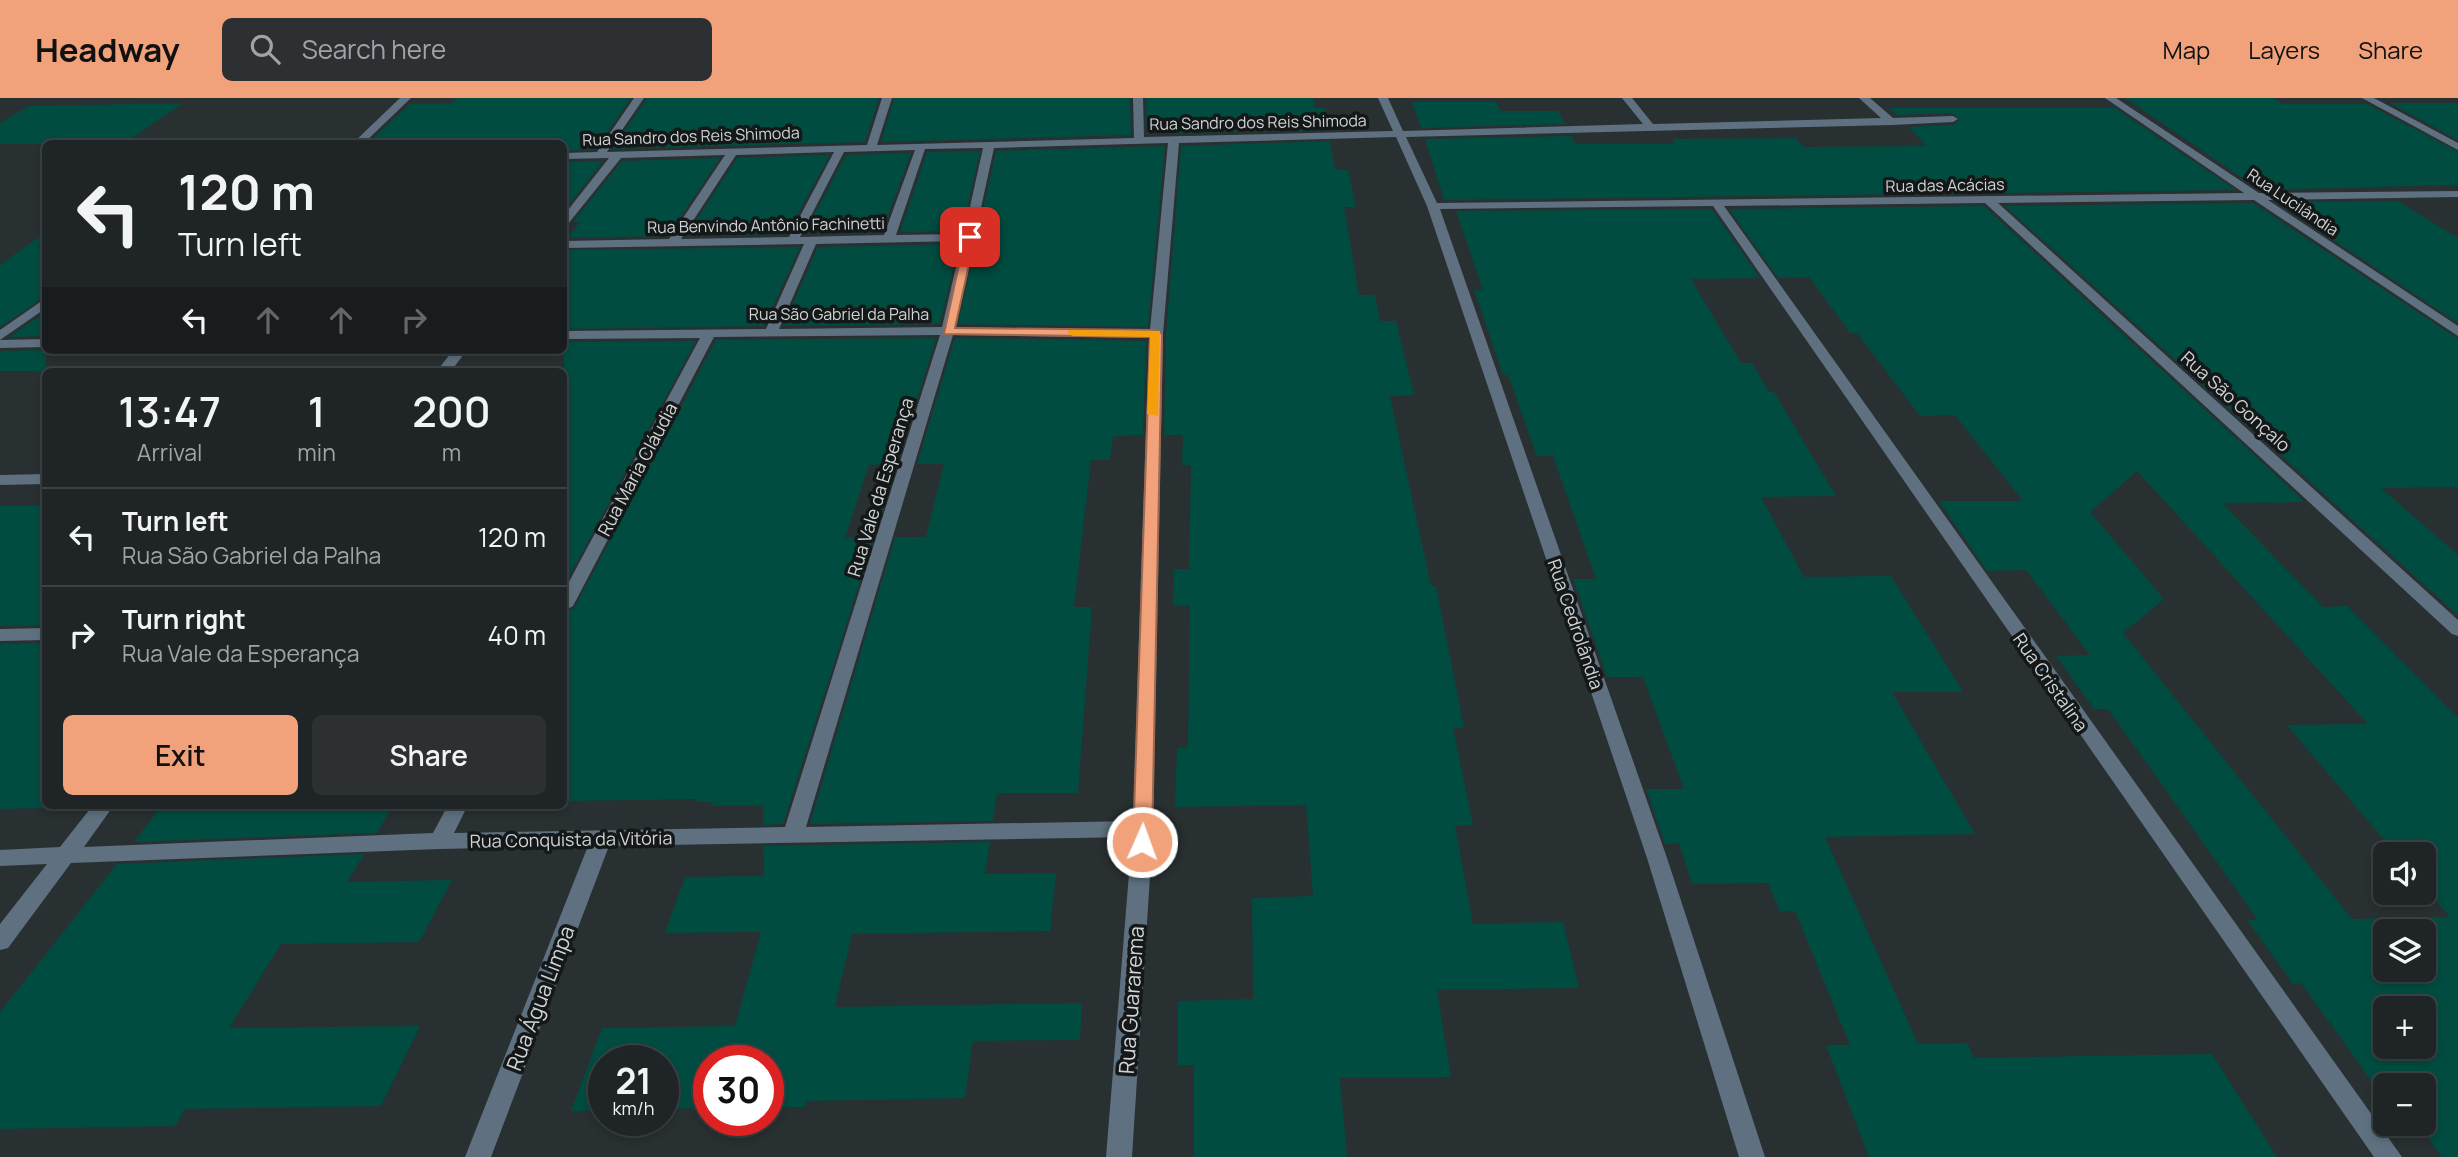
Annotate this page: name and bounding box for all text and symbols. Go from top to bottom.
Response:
search box [222,18,712,81]
text: Headway [35,27,180,72]
icon: search [246,30,284,68]
text: Search here [302,31,446,67]
text: Map [2163,33,2210,66]
text: Layers [2248,33,2320,66]
text: Share [2358,33,2423,66]
street label: Rua Sandro dos Reis Shimoda [1149,109,1367,135]
street label: Rua Sandro dos Reis Shimoda [582,121,800,151]
text: 120 m [178,158,315,225]
street label: Rua Lucilândia [2243,163,2343,241]
icon: left [63,168,154,259]
street label: Rua das Acácias [1885,173,2005,197]
pin [940,207,1000,267]
street label: Rua Benvindo Antônio Fachinetti [647,212,885,238]
icon: arrive [951,218,989,256]
text: Turn left [178,222,302,266]
icon: left [176,301,214,339]
icon: ahead [249,301,287,339]
icon: ahead [322,301,360,339]
icon: right [395,301,433,339]
street label: Rua São Gabriel da Palha [749,303,929,325]
street label: Rua São Gonçalo [2176,345,2296,457]
text: 13:47 [118,382,221,440]
text: 1 [308,382,325,440]
text: 200 [412,382,491,440]
street label: Rua Vale da Esperança [841,395,919,579]
street label: Rua Maria Cláudia [592,398,682,540]
text: Arrival [137,436,203,468]
text: min [297,436,336,468]
text: m [442,436,461,468]
text: Turn left [122,503,229,539]
icon: left [63,518,101,556]
text: 120 m [478,519,546,555]
text: Rua São Gabriel da Palha [122,539,381,571]
street label: Rua Cedrolândia [1542,556,1610,692]
text: Turn right [122,601,246,637]
icon: right [63,616,101,654]
text: 40 m [488,617,546,653]
street label: Rua Cristalina [2008,628,2094,736]
text: Rua Vale da Esperança [122,637,359,669]
button: Exit [63,715,298,795]
button: Share [312,715,546,795]
position arrow [1105,805,1179,879]
street label: Rua Conquista da Vitória [469,825,673,853]
map controls [2373,842,2436,1136]
button: sound [2373,842,2436,905]
button: layers [2373,919,2436,982]
street label: Rua Água Limpa [499,921,581,1075]
street label: Rua Guararema [1112,925,1150,1075]
button: + [2373,996,2436,1059]
speed limit sign: 30 [693,1045,784,1136]
text: 21 [615,1057,652,1105]
button: − [2373,1073,2436,1136]
text: km/h [613,1096,654,1120]

